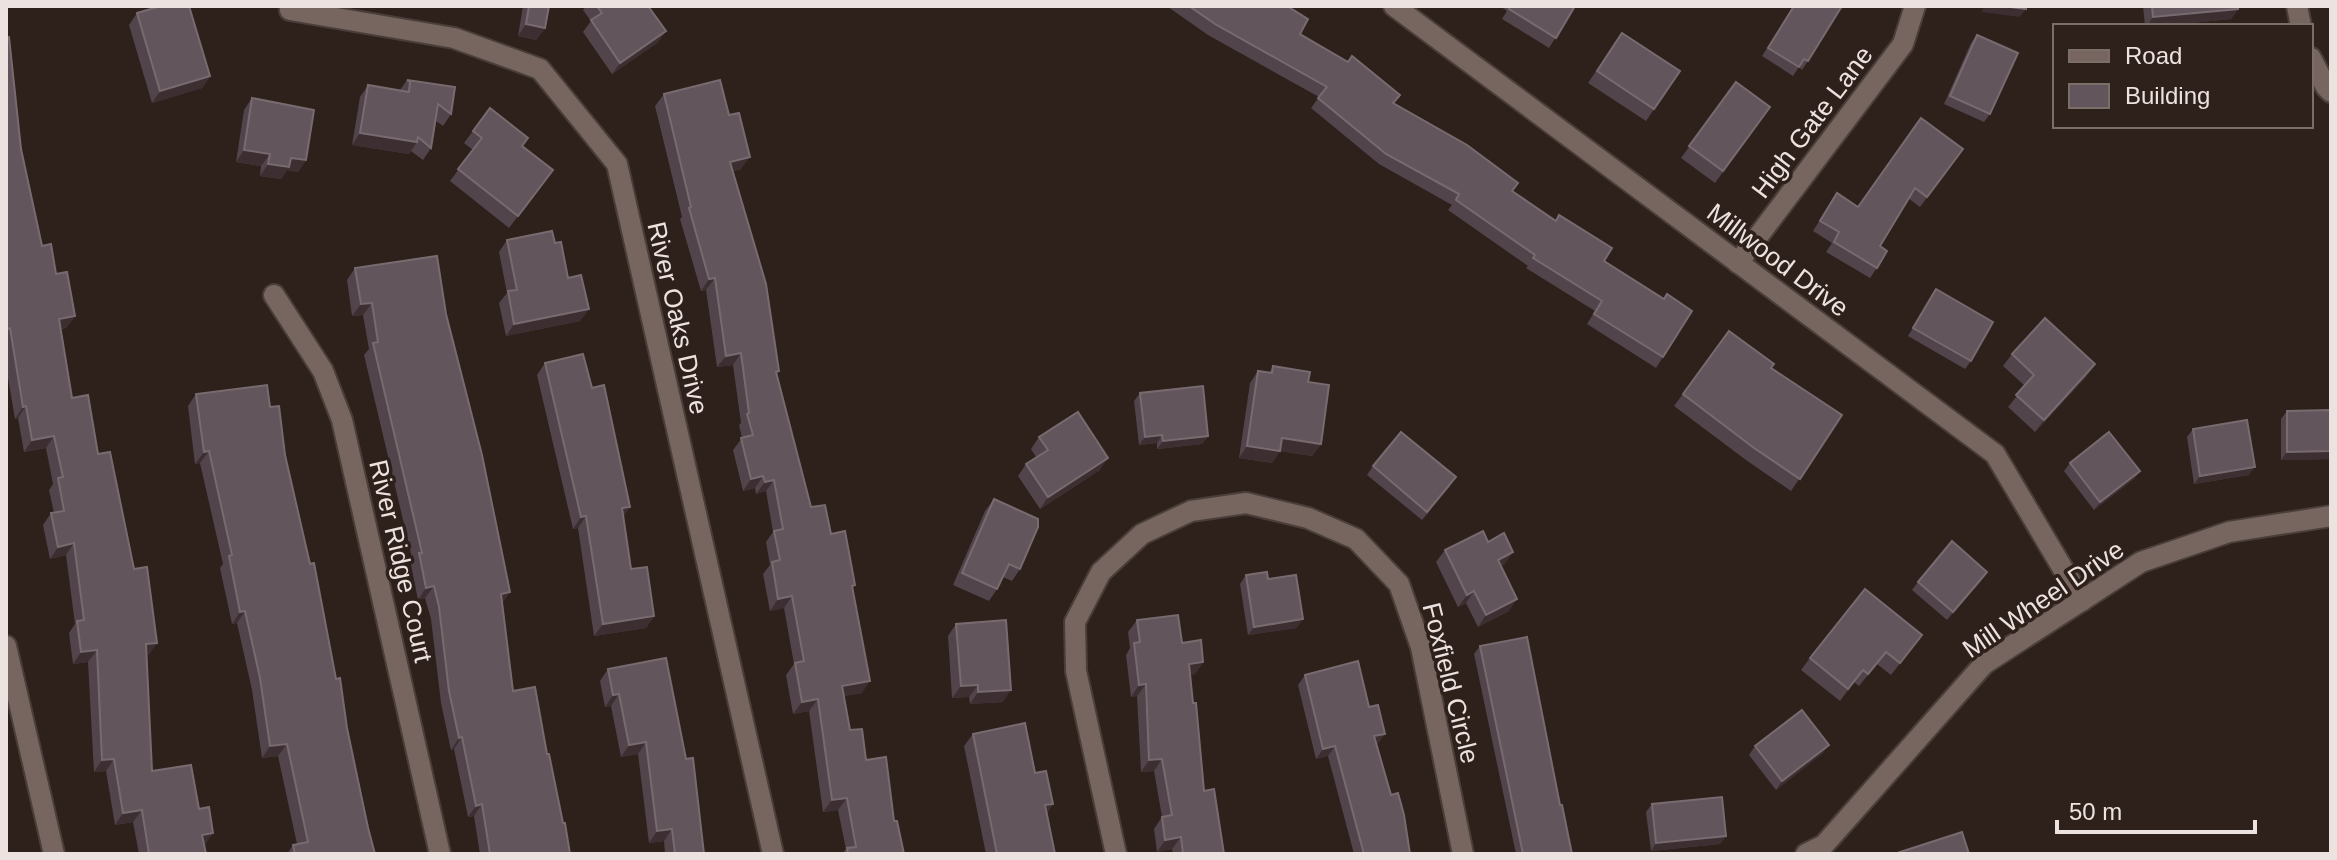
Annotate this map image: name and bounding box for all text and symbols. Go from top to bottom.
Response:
legend [2053,24,2313,128]
street label: High Gate Lane [1745,40,1879,204]
text: Road [2125,42,2182,69]
text: Building [2125,82,2210,109]
street label: Millwood Drive [1701,197,1855,323]
street label: River Oaks Drive [641,219,715,417]
street label: River Ridge Court [363,457,439,666]
street label: Mill Wheel Drive [1957,534,2129,664]
street label: Foxfield Circle [1417,599,1485,767]
scale bar [2057,784,2255,834]
text: 50 m [2069,798,2122,825]

